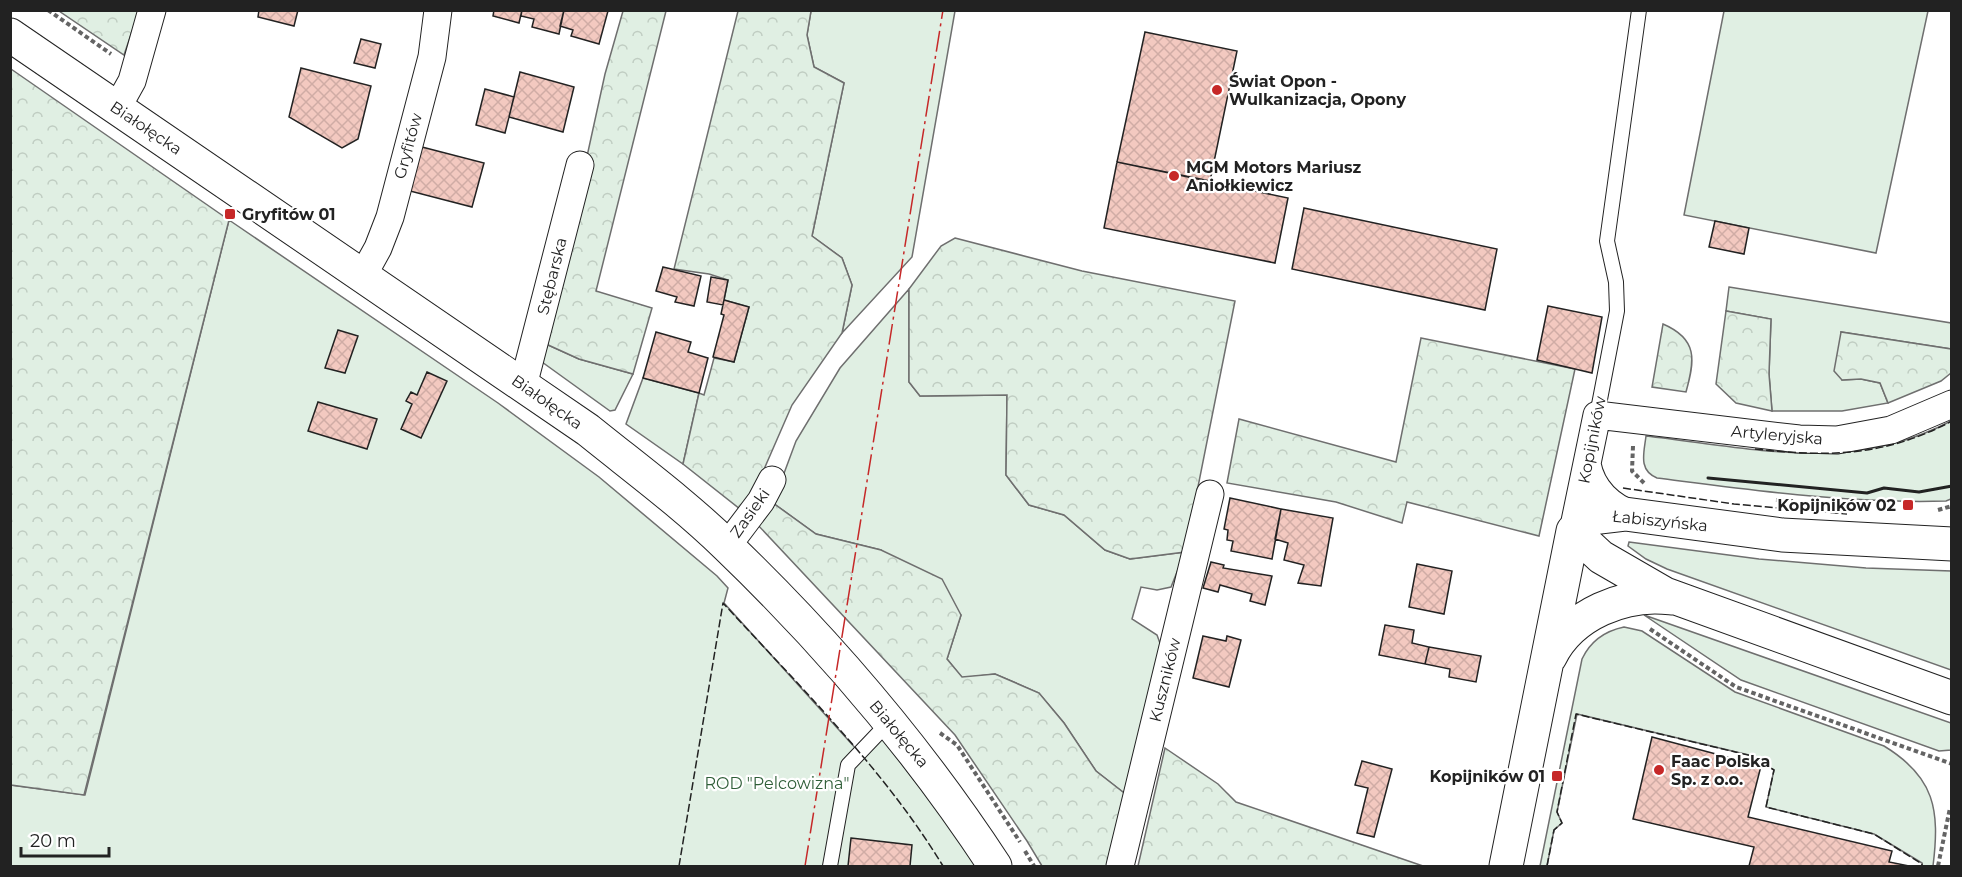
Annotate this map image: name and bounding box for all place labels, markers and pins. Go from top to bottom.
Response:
place label: Świat Opon - Wulkanizacja, Opony [1229,72,1406,109]
marker: Świat Opon - Wulkanizacja, Opony [1210,83,1224,97]
place label: MGM Motors Mariusz Aniołkiewicz [1185,158,1362,195]
marker: MGM Motors Mariusz Aniołkiewicz [1167,169,1181,183]
place label: Gryfitów 01 [242,205,335,224]
marker: Gryfitów 01 [223,207,237,221]
place label: Kopijników 02 [1777,496,1896,515]
marker: Kopijników 02 [1901,498,1915,512]
place label: Faac Polska Sp. z o.o. [1671,752,1770,789]
marker: Faac Polska Sp. z o.o. [1652,763,1666,777]
place label: Kopijników 01 [1429,767,1545,786]
marker: Kopijników 01 [1550,769,1564,783]

